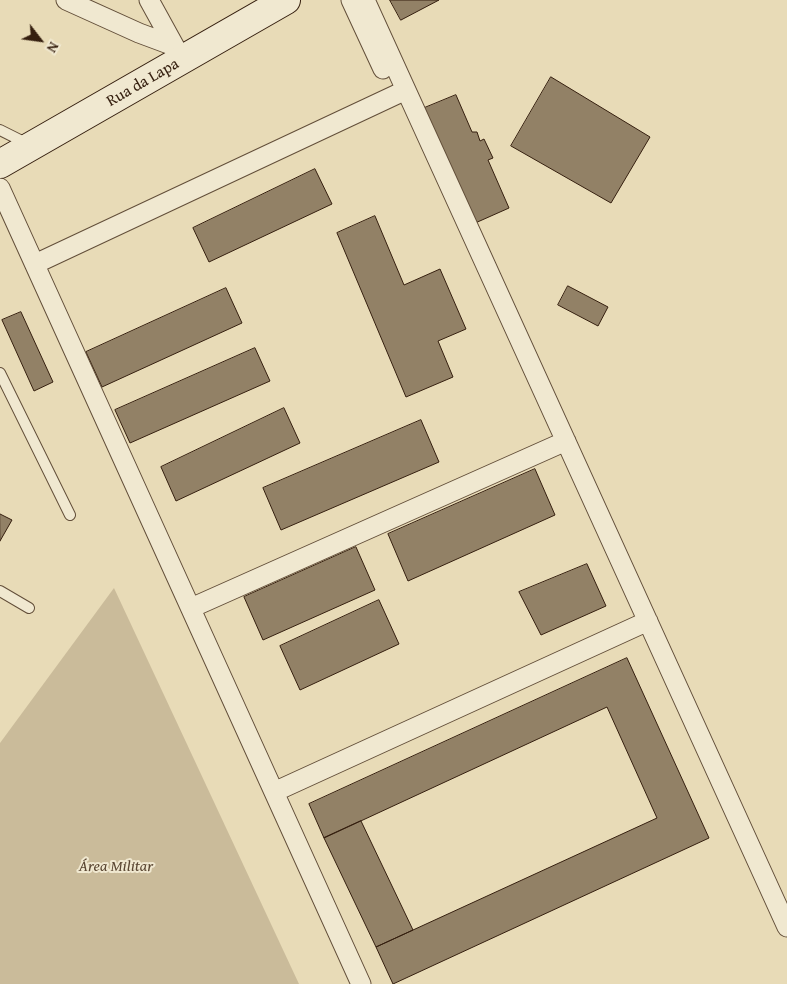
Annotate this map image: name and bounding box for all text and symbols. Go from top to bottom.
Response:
north arrow [15,15,65,65]
text: N [42,38,64,57]
street label: Rua da Lapa [104,55,182,111]
park label: Área Militar [79,857,153,877]

